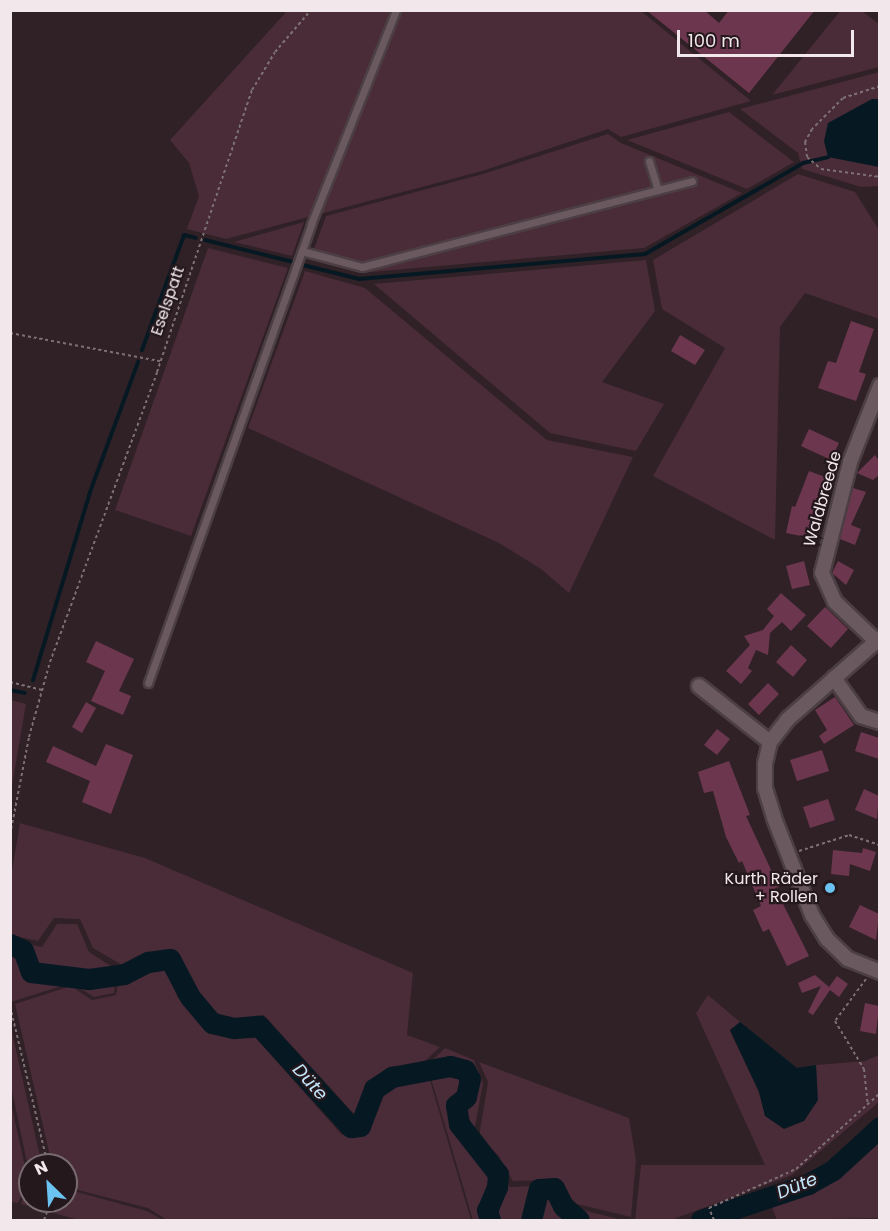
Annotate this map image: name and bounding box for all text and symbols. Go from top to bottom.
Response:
scale bar [680,18,857,56]
text: 100 m [688,28,740,53]
street label: Eselspatt [147,264,189,338]
street label: Waldbreede [800,449,846,549]
place label: Kurth Räder + Rollen [725,869,818,907]
marker: Kurth Räder + Rollen [823,881,837,895]
water label: Düte [288,1059,332,1105]
north arrow [18,1153,78,1213]
text: N [31,1155,51,1181]
water label: Düte [774,1168,820,1204]

